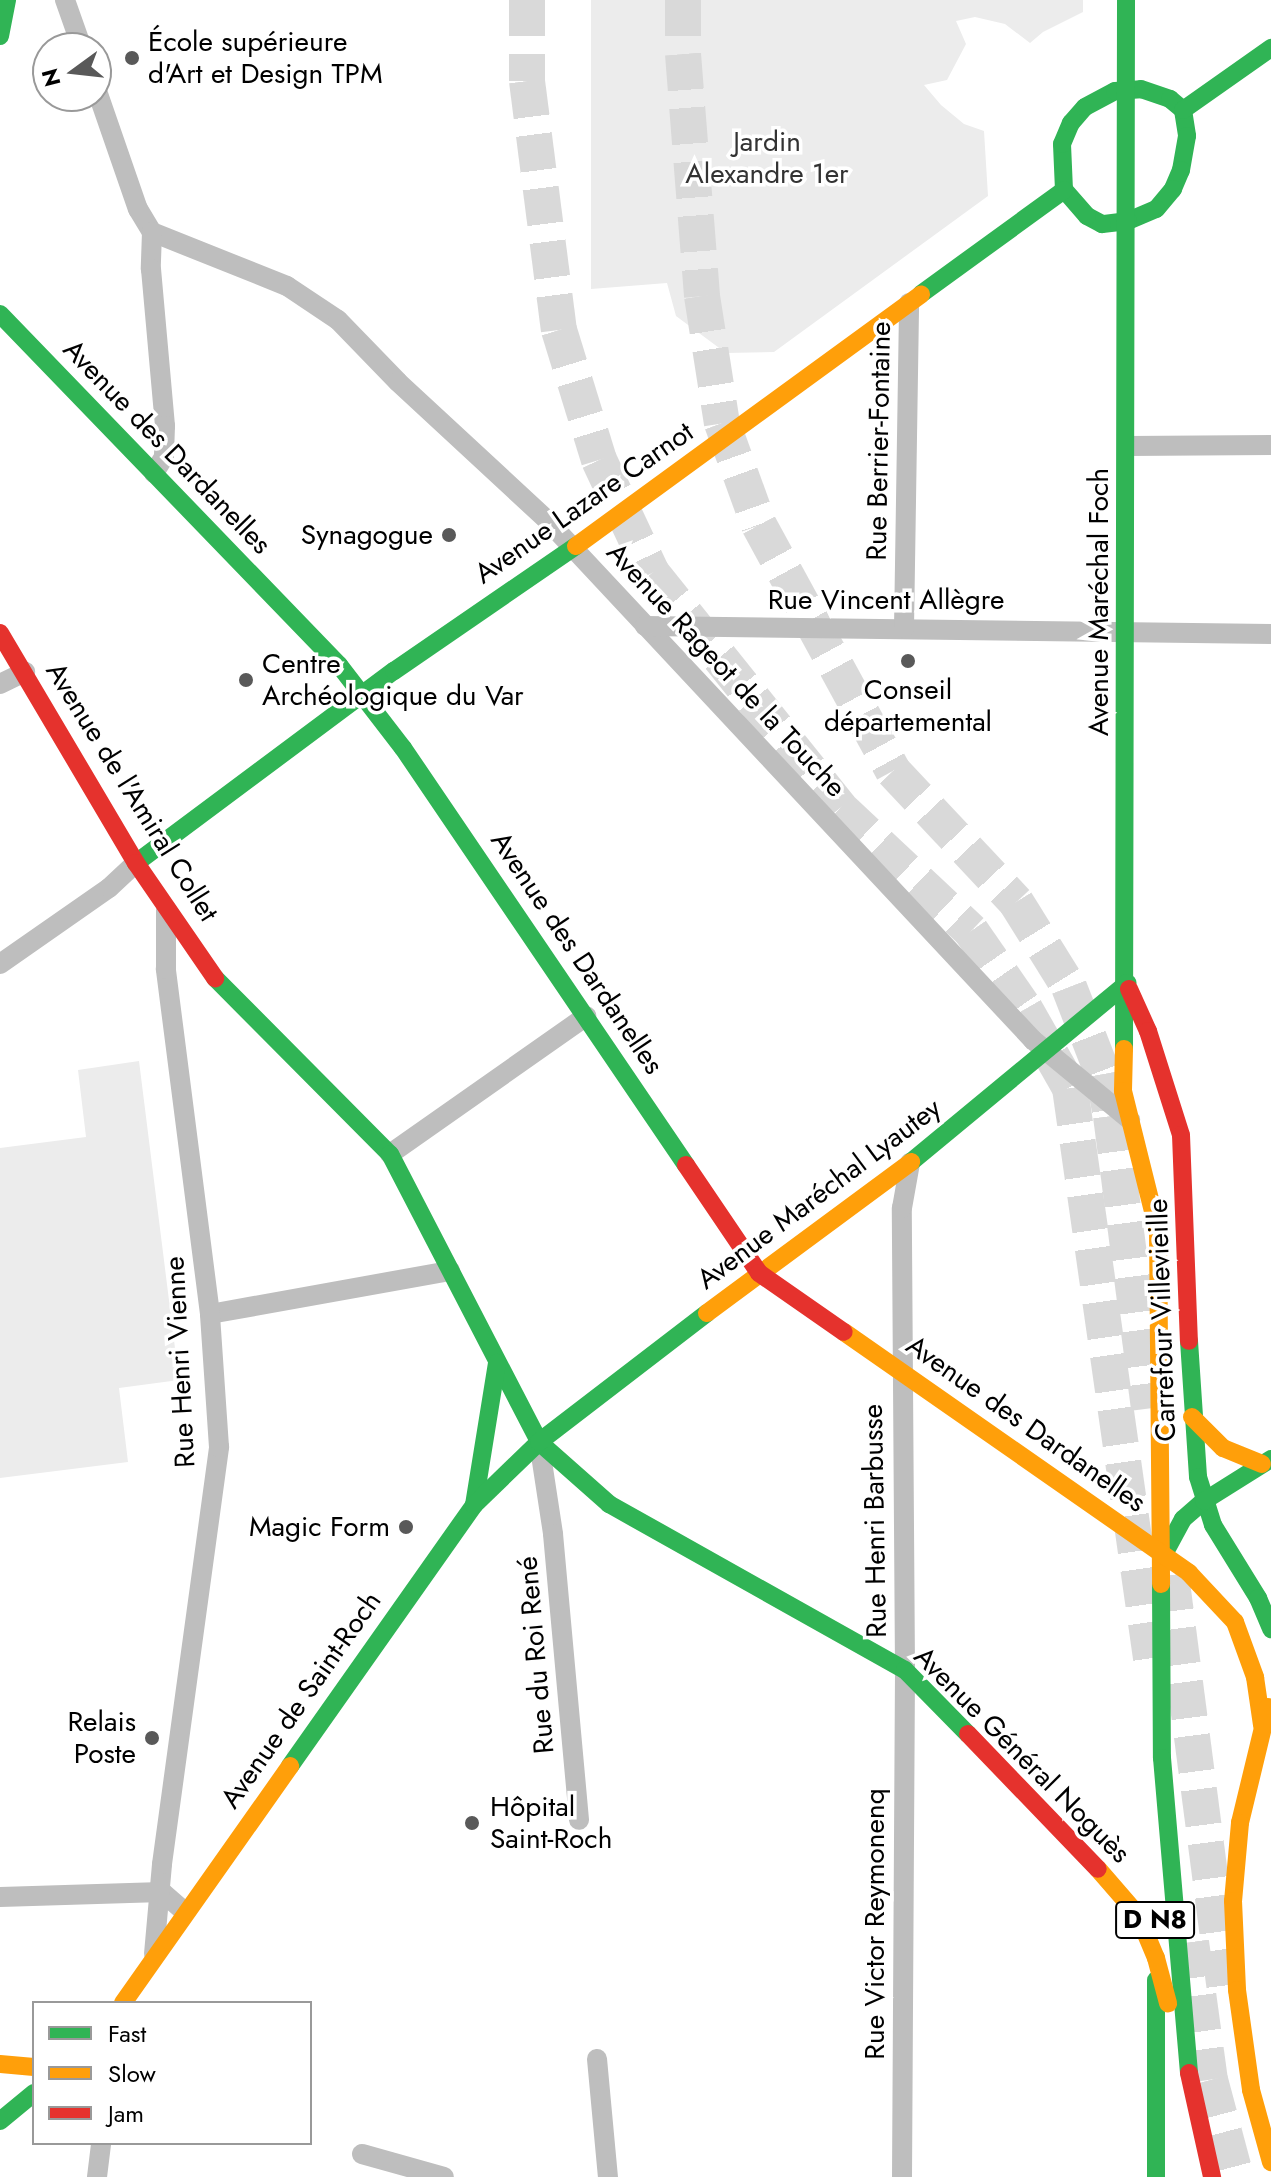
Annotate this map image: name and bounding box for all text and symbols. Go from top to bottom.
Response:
place label: École supérieure d'Art et Design TPM [148,25,383,91]
north arrow [32,32,112,112]
marker: École supérieure d'Art et Design TPM [123,49,141,67]
text: N [33,65,68,90]
park label: Jardin Alexandre 1er [685,125,849,191]
street label: Rue Berrier-Fontaine [860,321,898,561]
street label: Avenue des Dardanelles [56,333,278,561]
street label: Avenue Lazare Carnot [468,415,700,591]
street label: Avenue Maréchal Foch [1082,468,1116,736]
place label: Synagogue [301,518,433,552]
marker: Synagogue [440,526,458,544]
street label: Avenue Rageot de la Touche [599,536,853,804]
street label: Rue Vincent Allègre [768,583,1004,617]
place label: Centre Archéologique du Var [262,647,524,713]
marker: Conseil départemental [899,652,917,670]
street label: Avenue de l'Amiral Collet [39,656,225,928]
marker: Centre Archéologique du Var [237,671,255,689]
place label: Conseil départemental [824,673,992,739]
street label: Avenue des Dardanelles [483,825,671,1081]
street label: Avenue Maréchal Lyautey [690,1091,948,1297]
street label: Carrefour Villevieille [1141,1198,1183,1442]
street label: Rue Henri Vienne [158,1255,202,1469]
street label: Avenue des Dardanelles [900,1329,1152,1519]
street label: Rue Henri Barbusse [856,1404,894,1638]
place label: Magic Form [249,1510,390,1544]
marker: Magic Form [397,1518,415,1536]
street label: Rue du Roi René [511,1555,561,1755]
street label: Avenue de Saint-Roch [214,1585,388,1815]
street label: Avenue Général Noguès [907,1640,1137,1870]
place label: Relais Poste [67,1705,136,1771]
marker: Relais Poste [143,1729,161,1747]
street label: Rue Victor Reymonenq [858,1788,892,2060]
place label: Hôpital Saint-Roch [490,1790,612,1856]
marker: Hôpital Saint-Roch [461,1812,483,1834]
road number: D N8 [1115,1898,1195,1942]
legend [32,2001,312,2145]
text: Fast [108,2016,146,2051]
text: Slow [108,2056,156,2091]
text: Jam [108,2096,144,2131]

